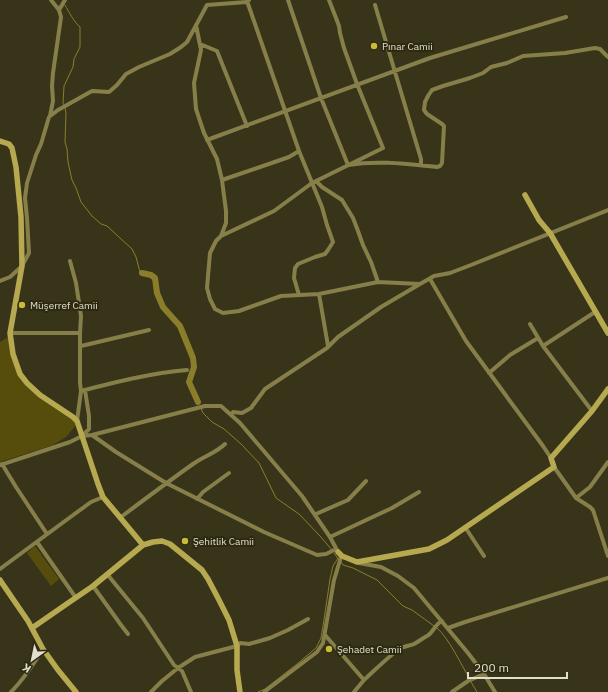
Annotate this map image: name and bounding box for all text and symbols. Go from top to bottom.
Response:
place label: Pınar Camii [382,40,433,53]
marker: Pınar Camii [369,41,379,51]
place label: Müşerref Camii [30,299,98,312]
marker: Müşerref Camii [17,300,27,310]
place label: Şehitlik Camii [193,535,254,548]
marker: Şehitlik Camii [180,536,190,546]
north arrow [12,640,52,680]
place label: Şehadet Camii [337,643,402,656]
marker: Şehadet Camii [324,644,334,654]
scale bar [468,654,567,680]
text: K [19,660,34,676]
text: 200 m [474,660,509,675]

